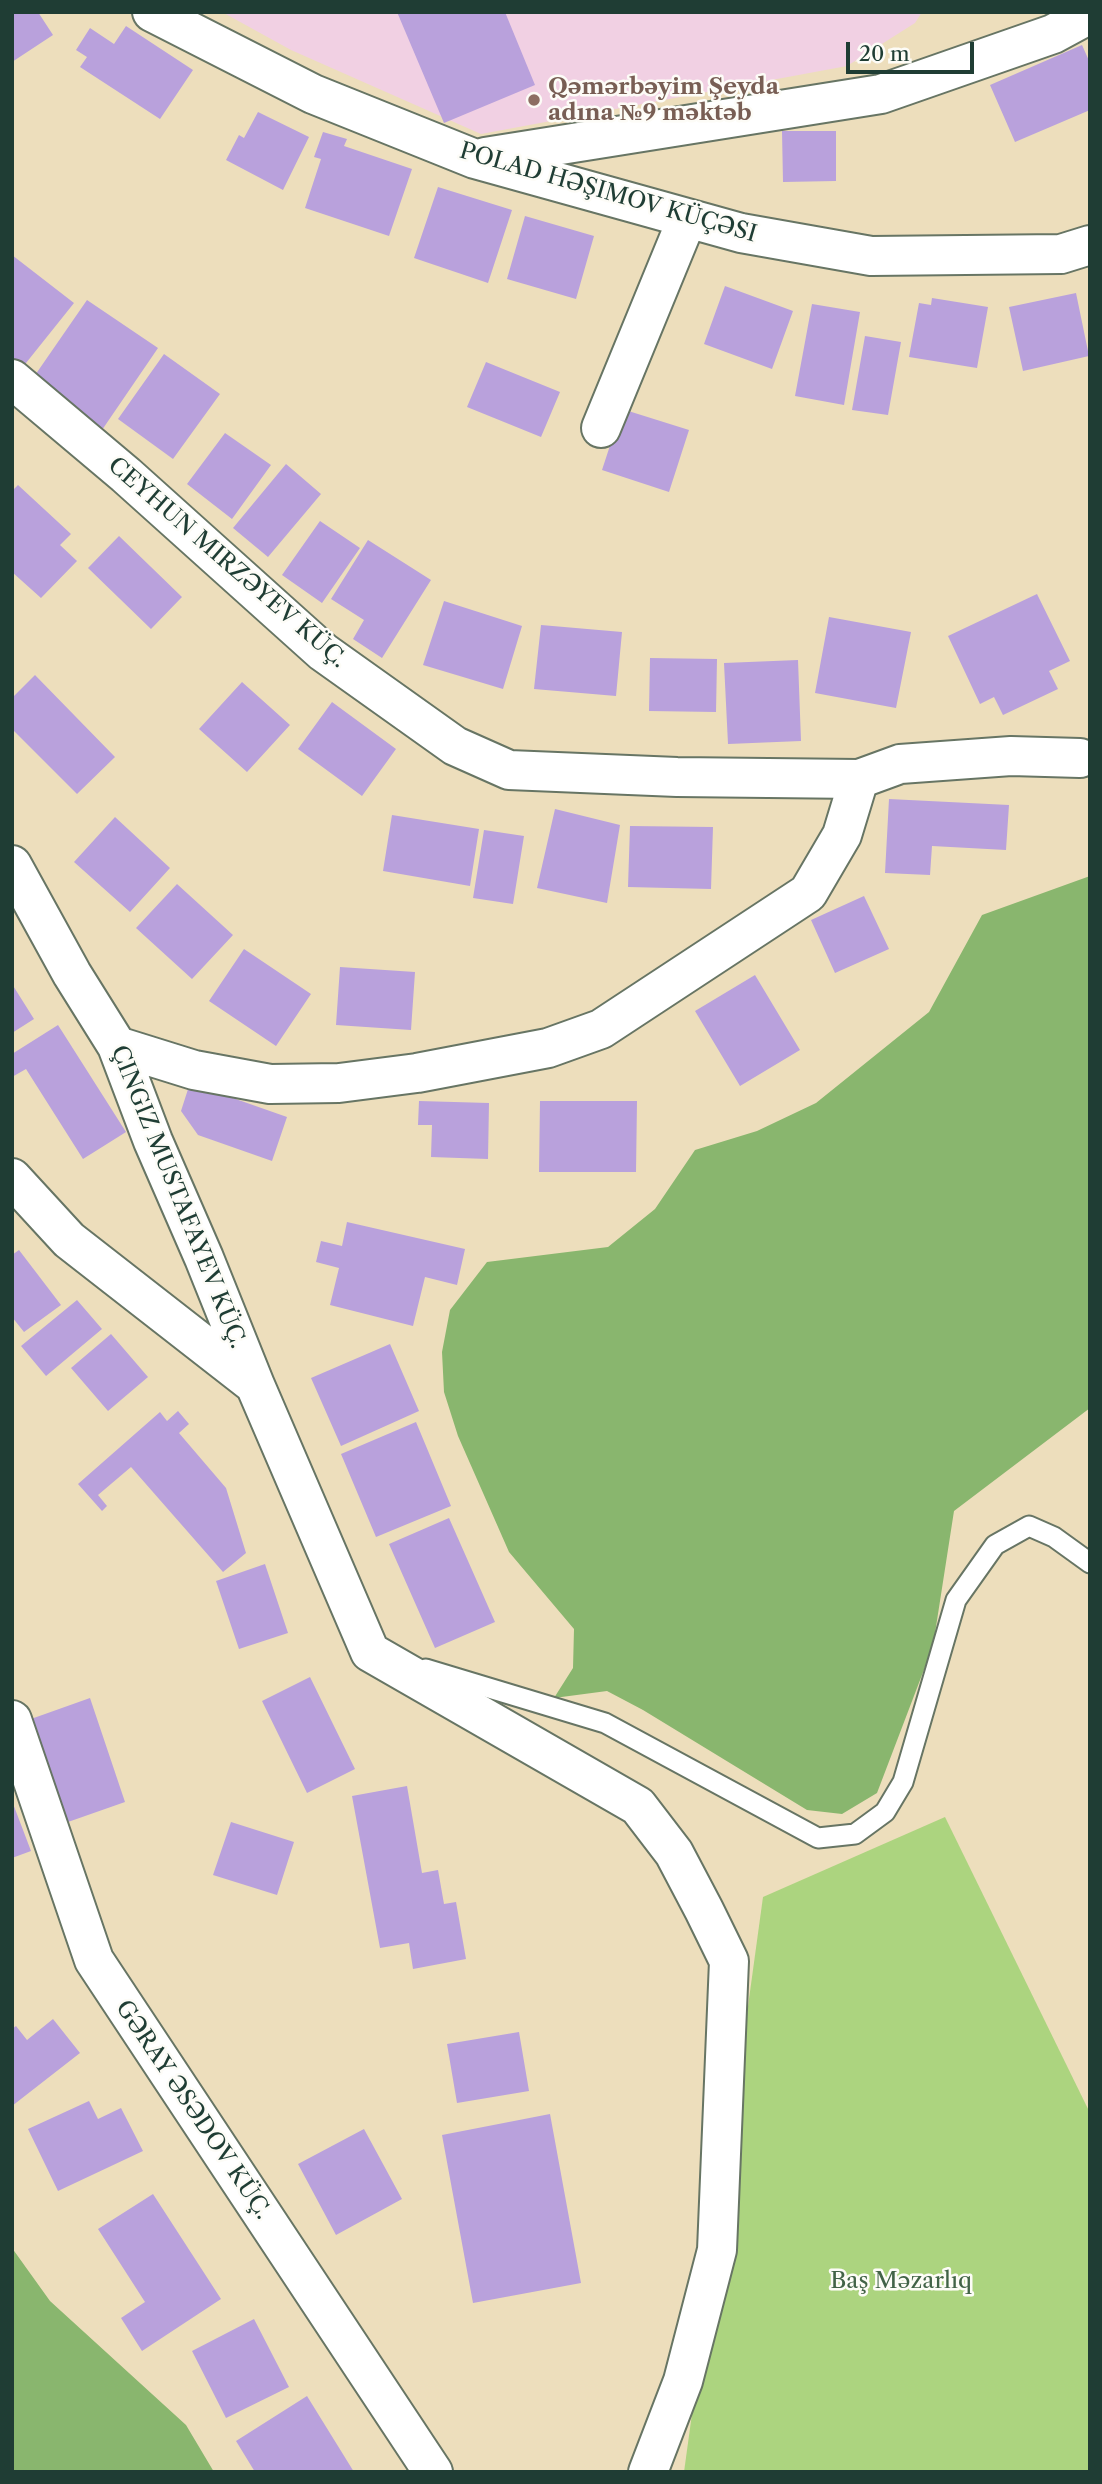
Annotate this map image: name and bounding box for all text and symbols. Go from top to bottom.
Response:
scale bar [850,28,978,72]
text: 20 m [859,41,910,66]
place label: Qəmərbəyim Şeyda adına №9 məktəb [548,73,779,127]
marker: Qəmərbəyim Şeyda adına №9 məktəb [526,92,542,108]
street label: POLAD HƏŞIMOV KÜÇƏSI [456,137,760,249]
street label: CEYHUN MIRZƏYEV KÜÇ. [102,452,352,674]
street label: ÇINGIZ MUSTAFAYEV KÜÇ. [105,1042,251,1352]
street label: GƏRAY ƏSƏDOV KÜÇ. [109,1995,277,2225]
park label: Baş Məzarlıq [830,2267,972,2295]

